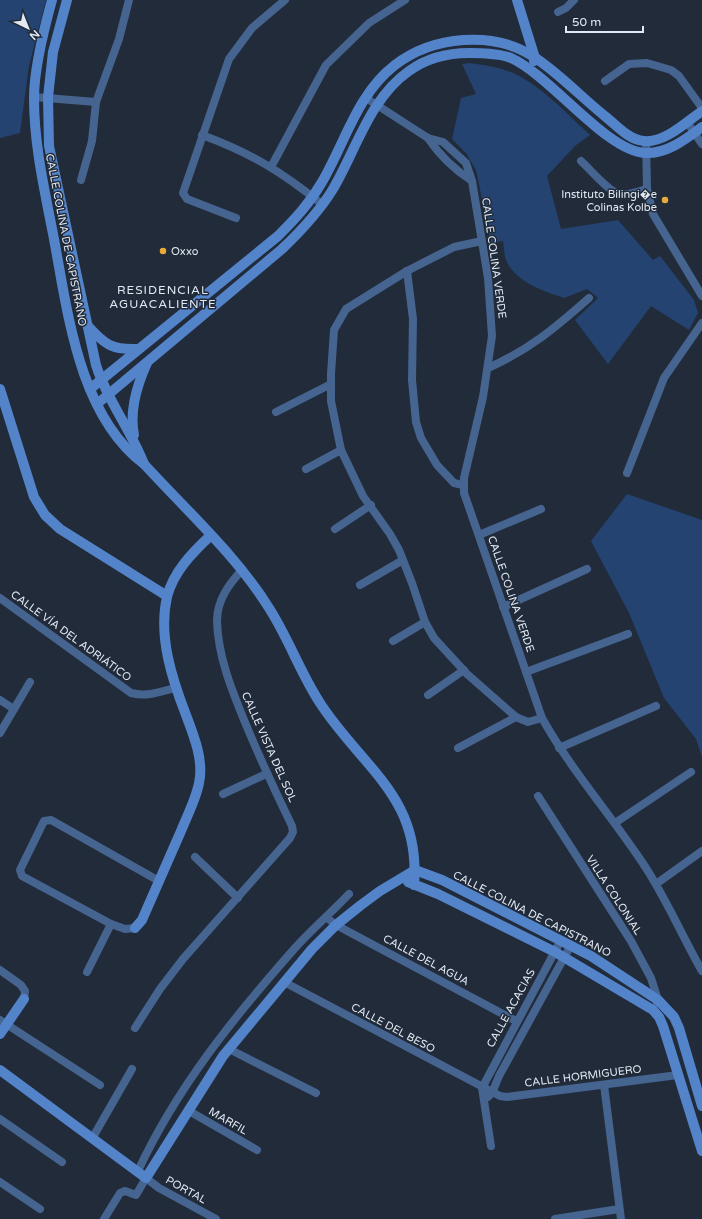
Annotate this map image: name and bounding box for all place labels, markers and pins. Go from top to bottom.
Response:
place label: Instituto Bilingi�e Colinas Kolbe [561,188,657,214]
marker: Instituto Bilingi�e Colinas Kolbe [660,195,670,205]
place label: Oxxo [171,245,199,258]
marker: Oxxo [158,246,168,256]

